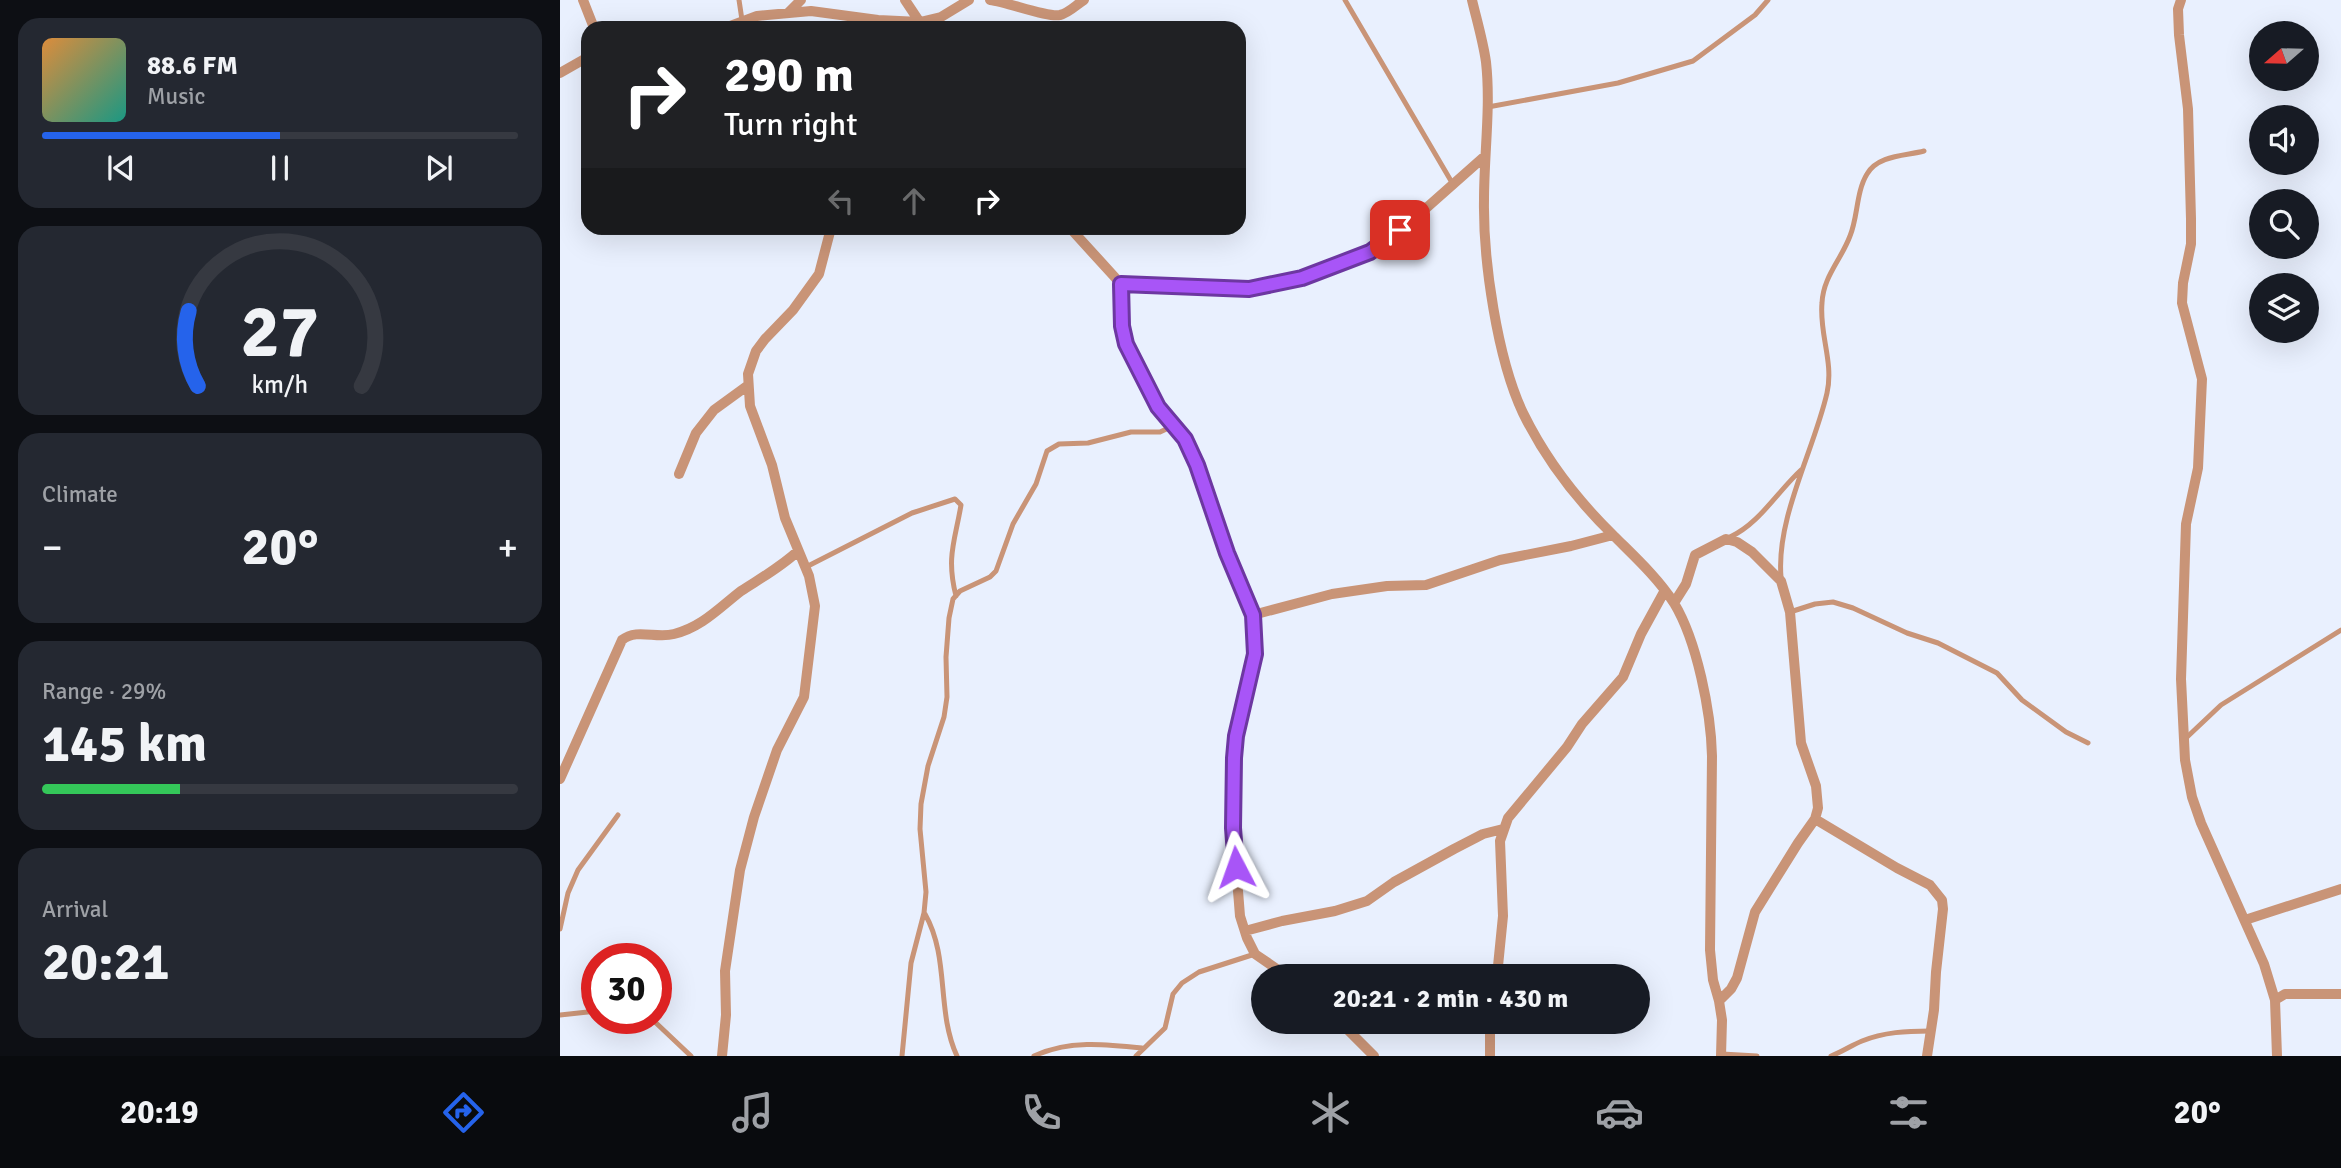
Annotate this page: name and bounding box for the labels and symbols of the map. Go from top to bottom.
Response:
north arrow [2249,21,2319,91]
pin [1370,200,1430,260]
position arrow [1199,830,1273,904]
speed limit sign: 30 [581,943,672,1034]

